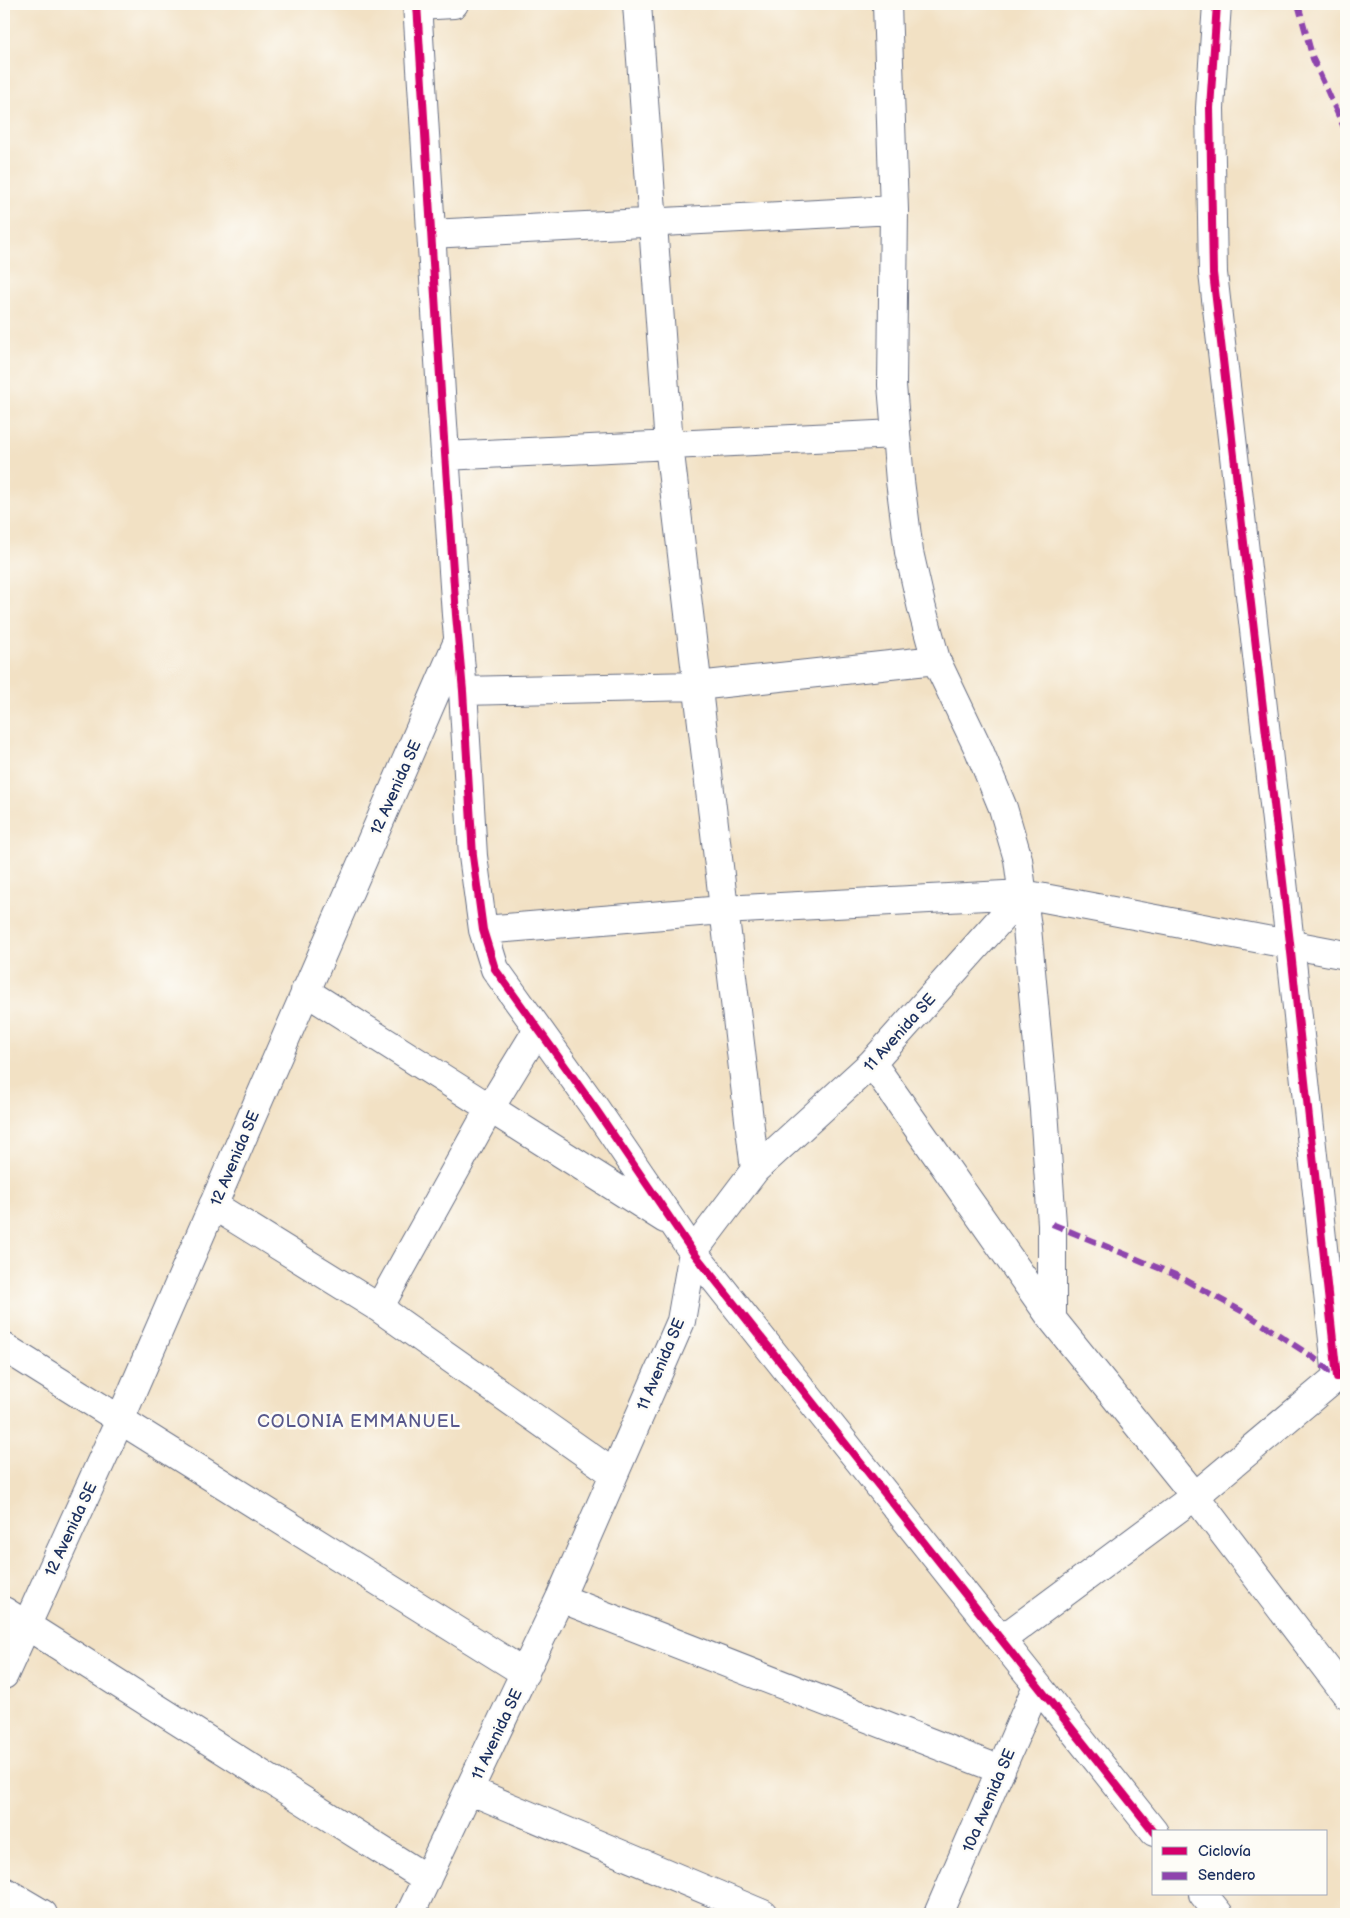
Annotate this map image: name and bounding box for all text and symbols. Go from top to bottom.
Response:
street label: 12 Avenida SE [367,737,426,838]
street label: 11 Avenida SE [860,990,940,1076]
street label: 12 Avenida SE [207,1108,264,1209]
street label: 11 Avenida SE [633,1316,689,1414]
district label: COLONIA EMMANUEL [257,1411,461,1432]
street label: 12 Avenida SE [41,1480,101,1580]
street label: 11 Avenida SE [468,1686,527,1783]
street label: 10a Avenida SE [959,1746,1020,1855]
legend [1152,1830,1328,1896]
text: Ciclovía [1198,1842,1251,1861]
text: Sendero [1198,1866,1256,1885]

